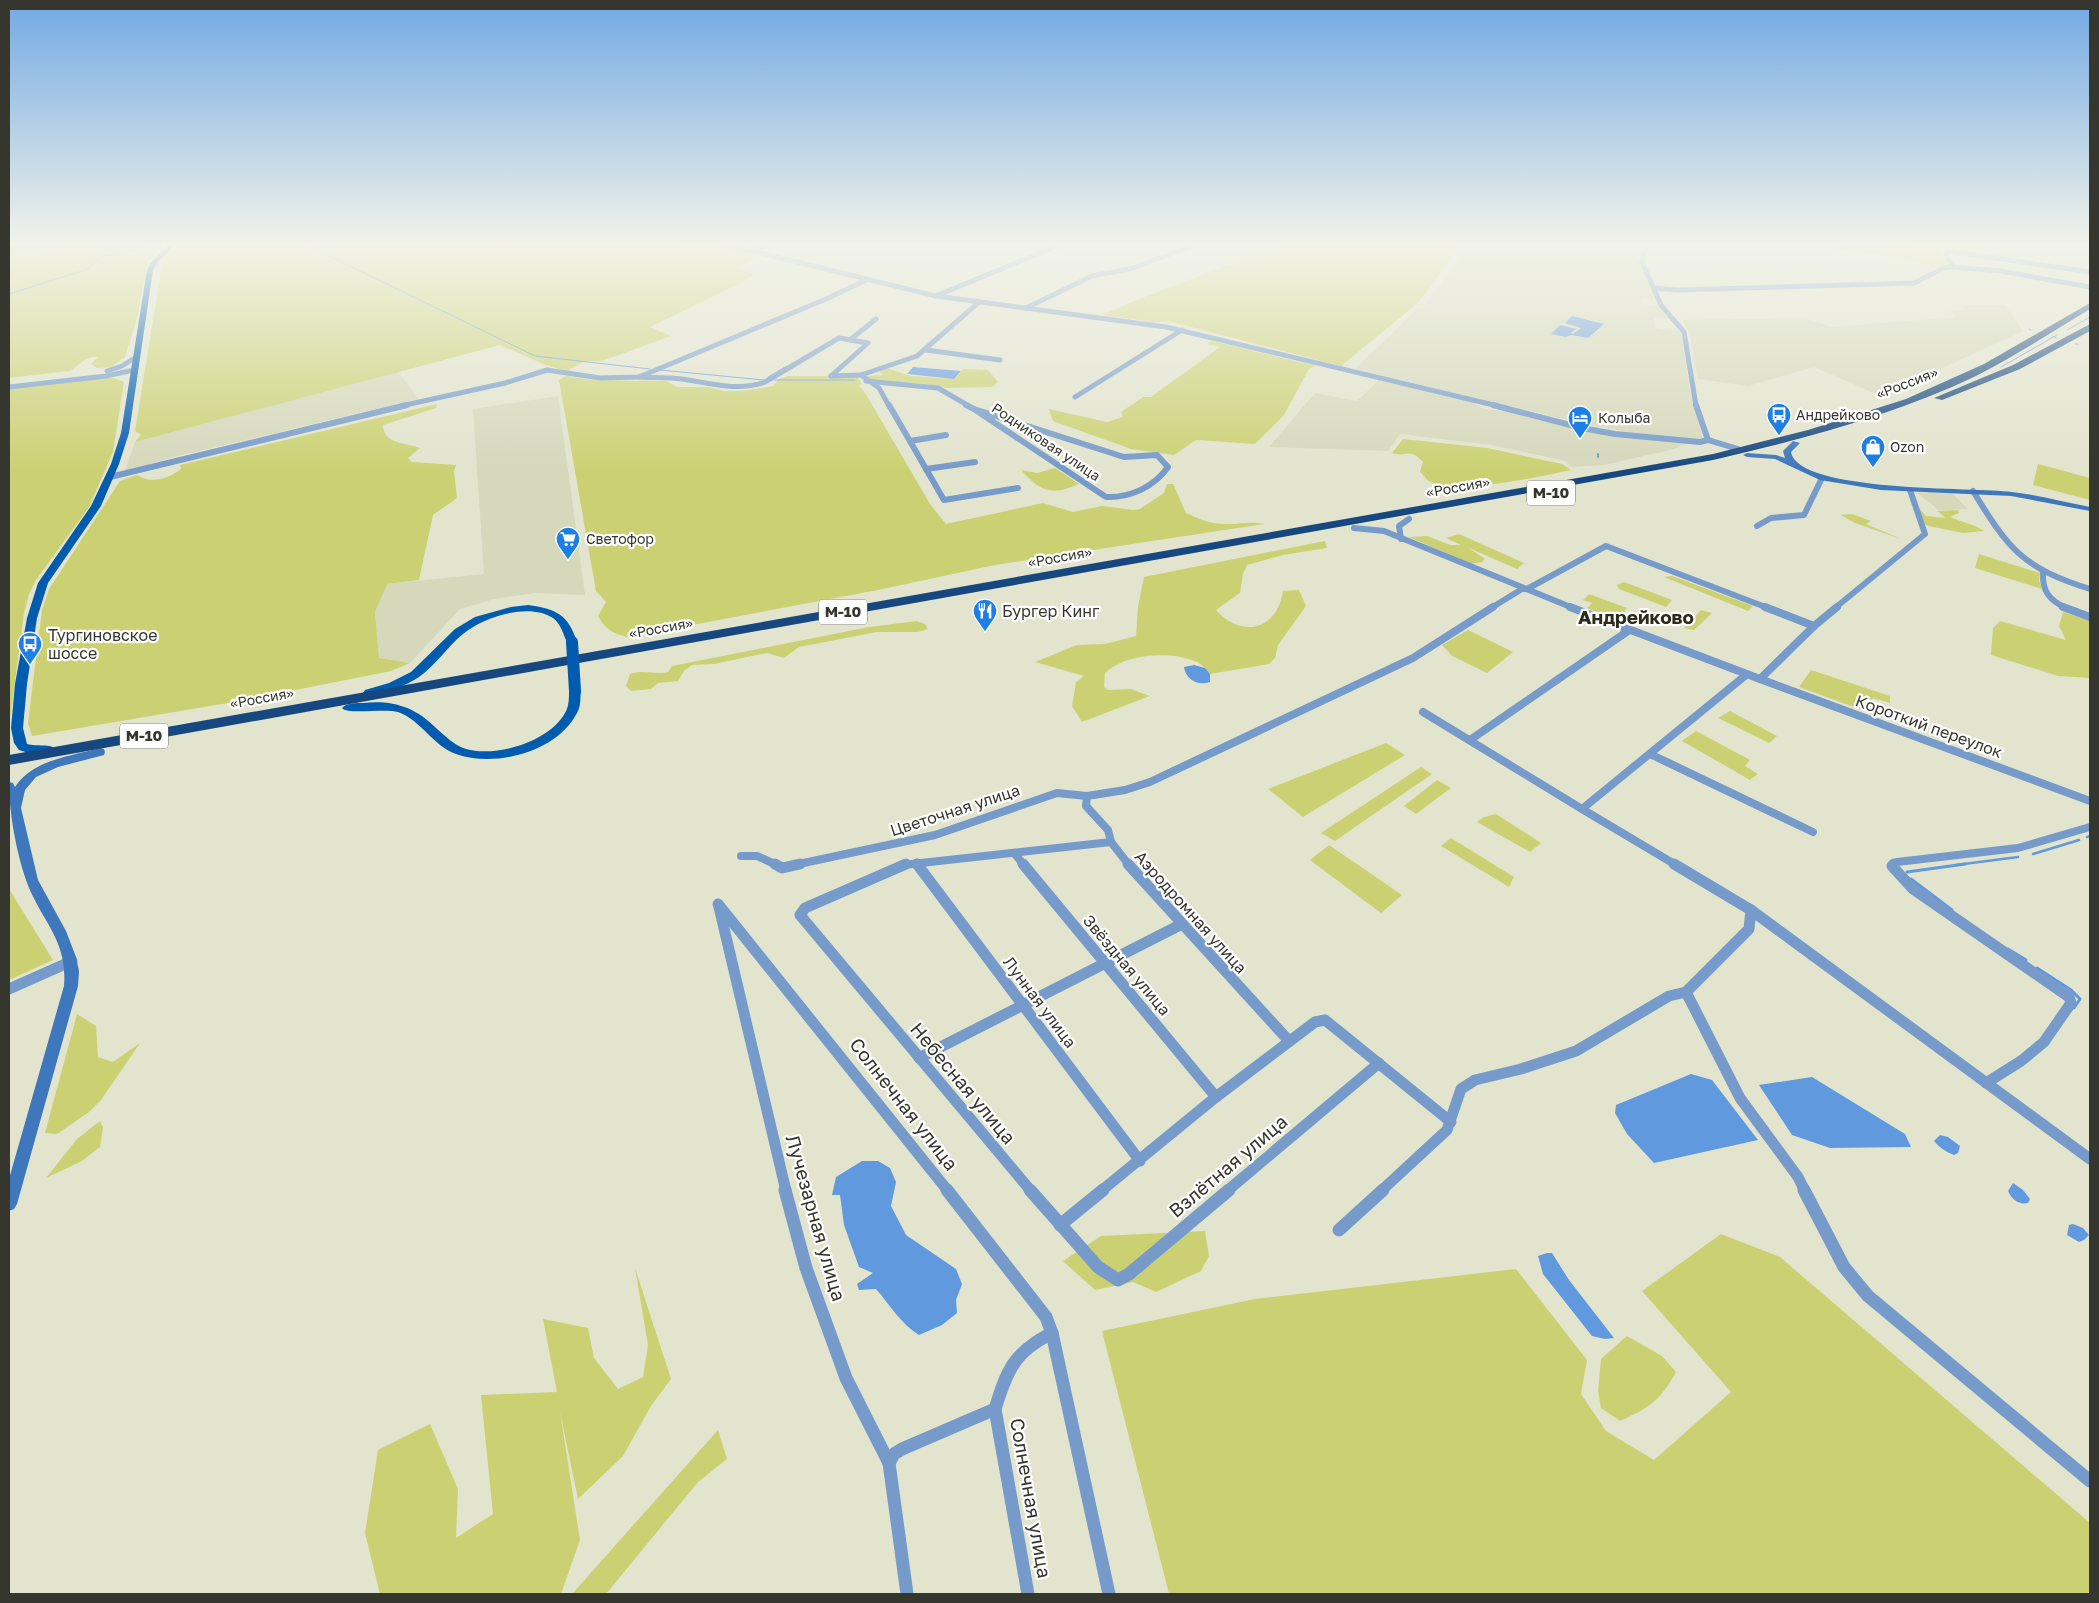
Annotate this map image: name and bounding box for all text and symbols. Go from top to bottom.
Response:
street label: «Россия» [1874,363,1940,402]
street label: Родниковая улица [989,399,1104,484]
bus stop icon: Андрейково [1766,402,1792,436]
hotel icon: Колыба [1567,405,1593,439]
place label: Андрейково [1796,406,1880,423]
place label: Колыба [1598,409,1650,426]
shop icon: Ozon [1860,434,1886,468]
place label: Ozon [1890,438,1924,455]
street label: «Россия» [1425,472,1491,500]
road number: М-10 [1527,480,1575,506]
supermarket icon: Светофор [555,526,581,560]
place label: Светофор [586,530,654,547]
street label: «Россия» [1027,542,1093,570]
restaurant icon: Бургер Кинг [972,598,998,632]
road number: М-10 [819,600,867,624]
place label: Бургер Кинг [1002,601,1100,621]
district label: Андрейково [1578,605,1694,628]
street label: «Россия» [628,613,694,641]
place label: Тургиновское шоссе [48,625,157,663]
bus stop icon: Тургиновское шоссе [17,631,43,665]
street label: «Россия» [229,683,295,711]
street label: Короткий переулок [1853,690,2005,762]
road number: М-10 [120,724,168,748]
street label: Цветочная улица [888,780,1022,840]
street label: Аэродромная улица [1131,847,1251,977]
street label: Звёздная улица [1079,911,1175,1019]
street label: Лунная улица [999,952,1081,1052]
street label: Небесная улица [906,1017,1021,1148]
street label: Солнечная улица [845,1033,963,1175]
street label: Взлётная улица [1164,1109,1292,1222]
street label: Лучезарная улица [782,1132,851,1304]
street label: Солнечная улица [1006,1416,1057,1580]

